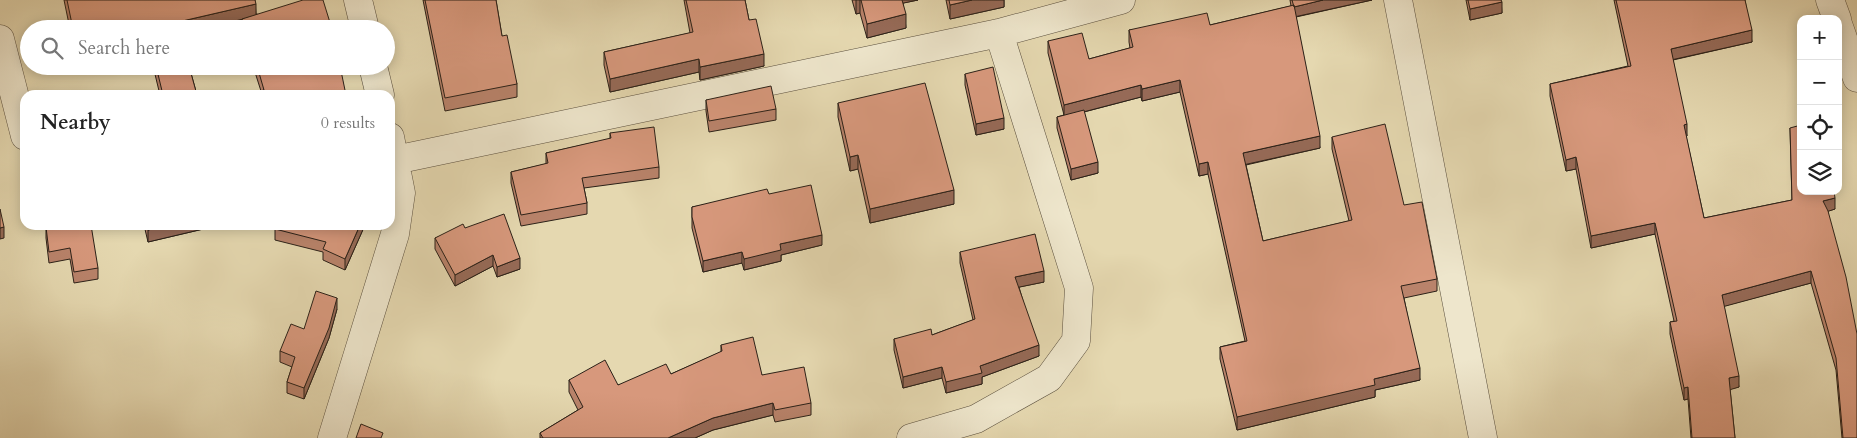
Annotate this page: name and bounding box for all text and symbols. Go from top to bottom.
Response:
map controls [1797,15,1842,195]
button: + [1797,15,1842,60]
search box [20,20,395,75]
icon: search [38,34,66,62]
text: Search here [78,35,170,61]
button: − [1797,60,1842,105]
button: locate [1797,105,1842,150]
text: Nearby [40,108,111,137]
text: 0 results [321,112,375,134]
button: layers [1797,150,1842,195]

